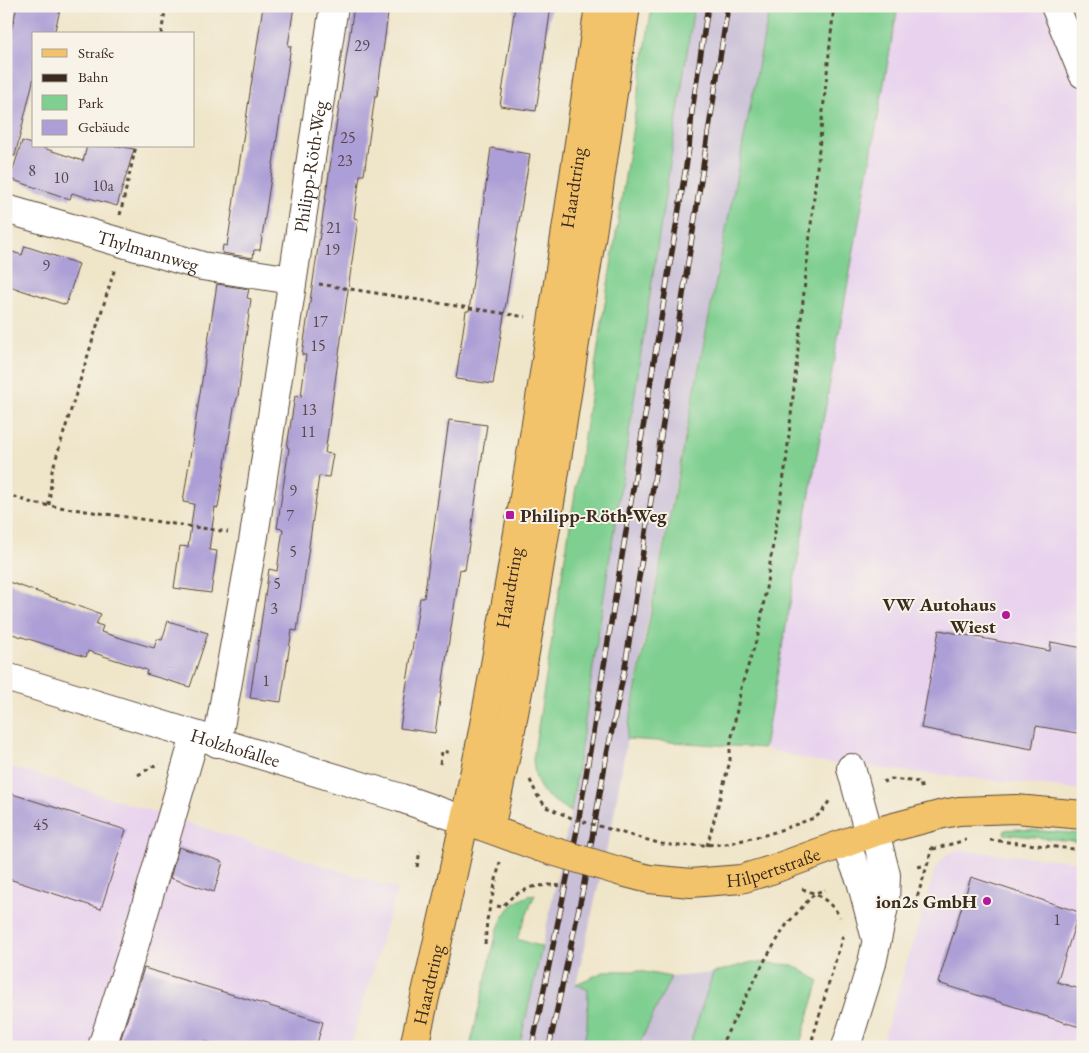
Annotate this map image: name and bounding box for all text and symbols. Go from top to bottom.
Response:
legend [32,32,195,148]
house number: 29 [354,35,370,56]
text: Straße [78,43,114,62]
text: Bahn [78,67,109,86]
text: Park [78,93,105,112]
street label: Philipp-Röth-Weg [288,98,333,234]
text: Gebäude [78,117,130,136]
house number: 25 [340,127,356,148]
street label: Haardtring [554,145,591,230]
house number: 23 [337,150,353,171]
house number: 8 [28,160,36,181]
house number: 10 [53,167,69,188]
house number: 10a [92,175,114,196]
house number: 21 [326,217,342,238]
street label: Thylmannweg [94,224,203,278]
house number: 19 [324,239,340,260]
house number: 9 [42,255,50,276]
house number: 17 [312,311,328,332]
house number: 15 [310,335,326,356]
house number: 13 [301,399,317,420]
house number: 11 [300,421,316,442]
house number: 9 [289,480,297,501]
place label: Philipp-Röth-Weg [520,503,667,528]
house number: 7 [286,505,294,526]
marker: Philipp-Röth-Weg [504,509,516,521]
house number: 5 [289,541,297,562]
street label: Haardtring [490,545,529,630]
house number: 5 [273,573,281,594]
place label: VW Autohaus Wiest [882,592,996,639]
house number: 3 [270,598,278,619]
marker: VW Autohaus Wiest [1000,609,1012,621]
house number: 1 [262,670,270,691]
street label: Holzhofallee [187,722,283,773]
house number: 45 [33,814,49,835]
street label: Hilpertstraße [725,841,823,893]
place label: ion2s GmbH [876,889,977,914]
marker: ion2s GmbH [981,895,993,907]
house number: 1 [1053,909,1061,930]
street label: Haardtring [407,941,450,1027]

